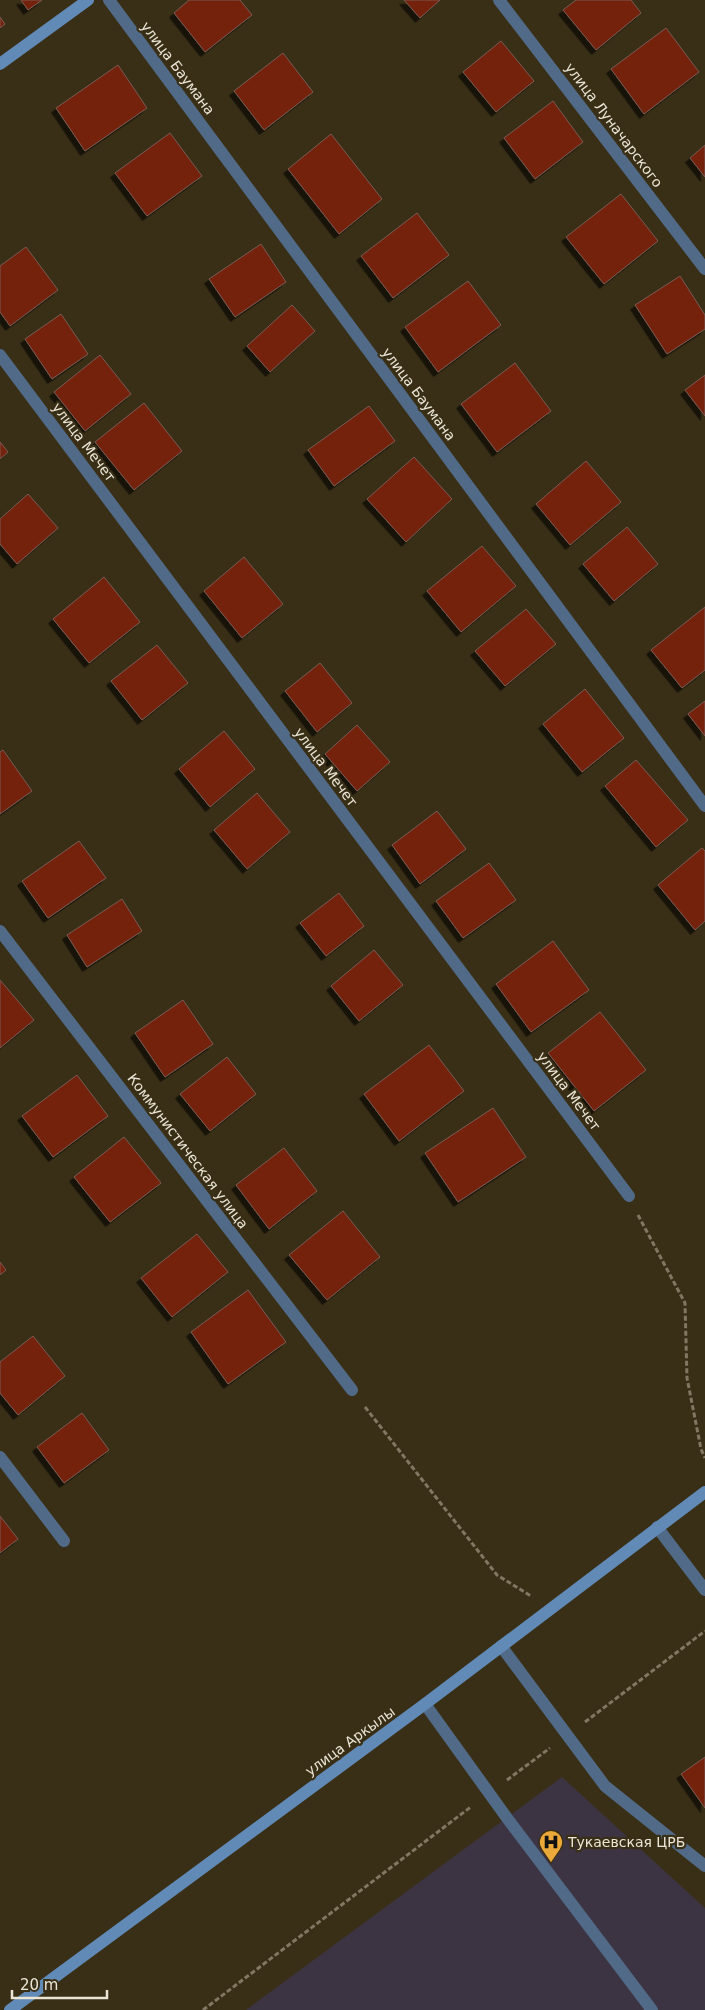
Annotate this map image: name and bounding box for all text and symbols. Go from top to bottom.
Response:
street label: улица Баумана [138,18,218,118]
street label: улица Луначарского [562,60,666,190]
street label: улица Баумана [379,344,459,444]
street label: улица Мечет [49,399,119,485]
street label: улица Мечет [291,724,361,810]
street label: улица Мечет [534,1048,604,1134]
street label: Коммунистическая улица [124,1070,252,1232]
street label: улица Аркылы [302,1703,398,1779]
hospital icon: Тукаевская ЦРБ [538,1829,564,1863]
place label: Тукаевская ЦРБ [567,1834,685,1850]
scale bar [12,1968,108,2000]
text: 20 m [20,1976,58,1994]

